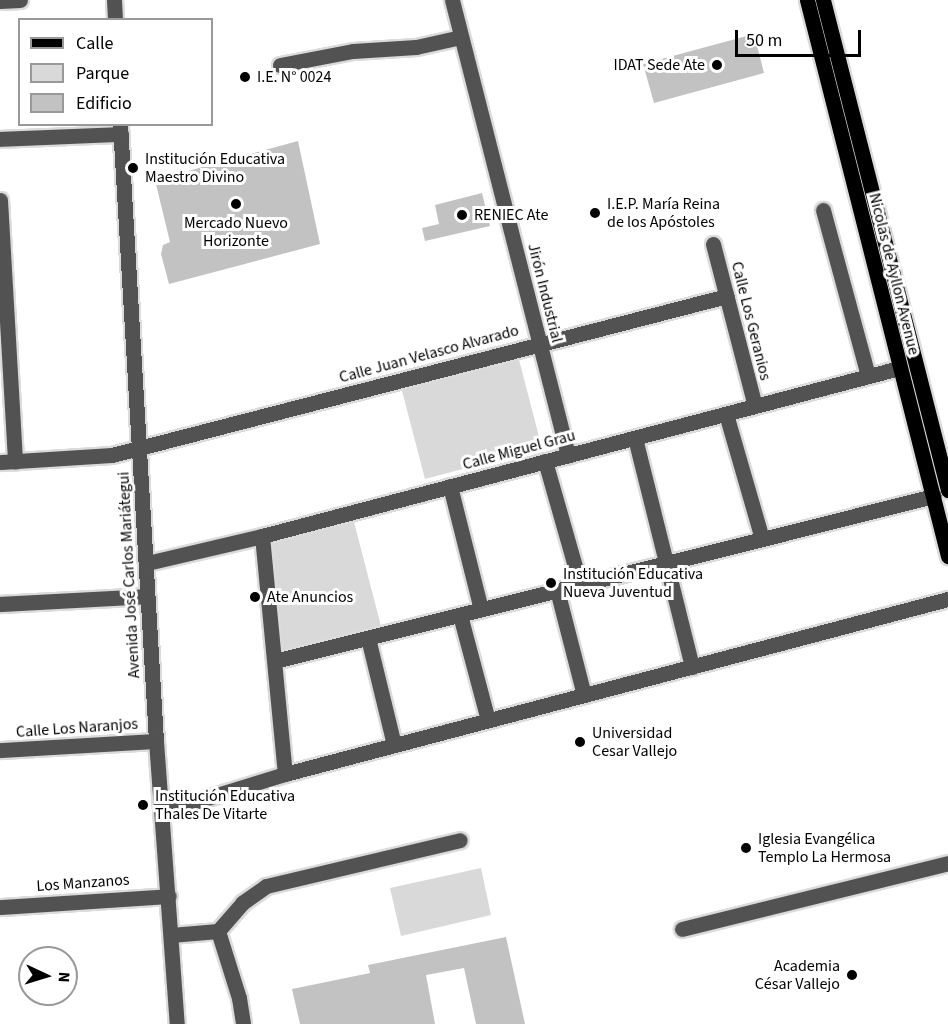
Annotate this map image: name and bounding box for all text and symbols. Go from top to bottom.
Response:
legend [18,18,213,126]
scale bar [738,18,864,56]
text: 50 m [746,28,782,53]
text: Calle [76,31,113,56]
place label: IDAT Sede Ate [613,55,705,75]
marker: IDAT Sede Ate [710,58,724,72]
text: Parque [76,61,129,86]
place label: I.E. N° 0024 [257,67,331,87]
marker: I.E. N° 0024 [238,70,252,84]
text: Edificio [76,91,132,116]
place label: Institución Educativa Maestro Divino [145,149,285,187]
marker: Institución Educativa Maestro Divino [126,161,140,175]
street label: Nicolas de Ayllon Avenue [865,191,923,357]
place label: I.E.P. María Reina de los Apóstoles [607,194,720,232]
marker: Mercado Nuevo Horizonte [229,197,243,211]
place label: RENIEC Ate [474,205,548,225]
marker: I.E.P. María Reina de los Apóstoles [588,206,602,220]
marker: RENIEC Ate [455,208,469,222]
place label: Mercado Nuevo Horizonte [184,213,288,251]
street label: Jirón Industrial [523,241,567,345]
street label: Calle Los Geranios [727,260,775,382]
street label: Calle Juan Velasco Alvarado [337,321,521,387]
street label: Calle Miguel Grau [461,426,577,474]
street label: Avenida José Carlos Mariátegui [114,471,144,679]
place label: Institución Educativa Nueva Juventud [563,564,703,602]
marker: Institución Educativa Nueva Juventud [544,576,558,590]
place label: Ate Anuncios [267,587,353,607]
marker: Ate Anuncios [248,590,262,604]
street label: Calle Los Naranjos [15,714,139,742]
place label: Universidad Cesar Vallejo [592,723,677,761]
marker: Universidad Cesar Vallejo [573,735,587,749]
place label: Institución Educativa Thales De Vitarte [155,786,295,824]
marker: Institución Educativa Thales De Vitarte [136,798,150,812]
place label: Iglesia Evangélica Templo La Hermosa [758,829,891,867]
marker: Iglesia Evangélica Templo La Hermosa [739,841,753,855]
street label: Los Manzanos [36,870,130,896]
north arrow [18,946,78,1006]
place label: Academia César Vallejo [755,956,840,994]
marker: Academia César Vallejo [845,968,859,982]
text: N [53,971,75,983]

